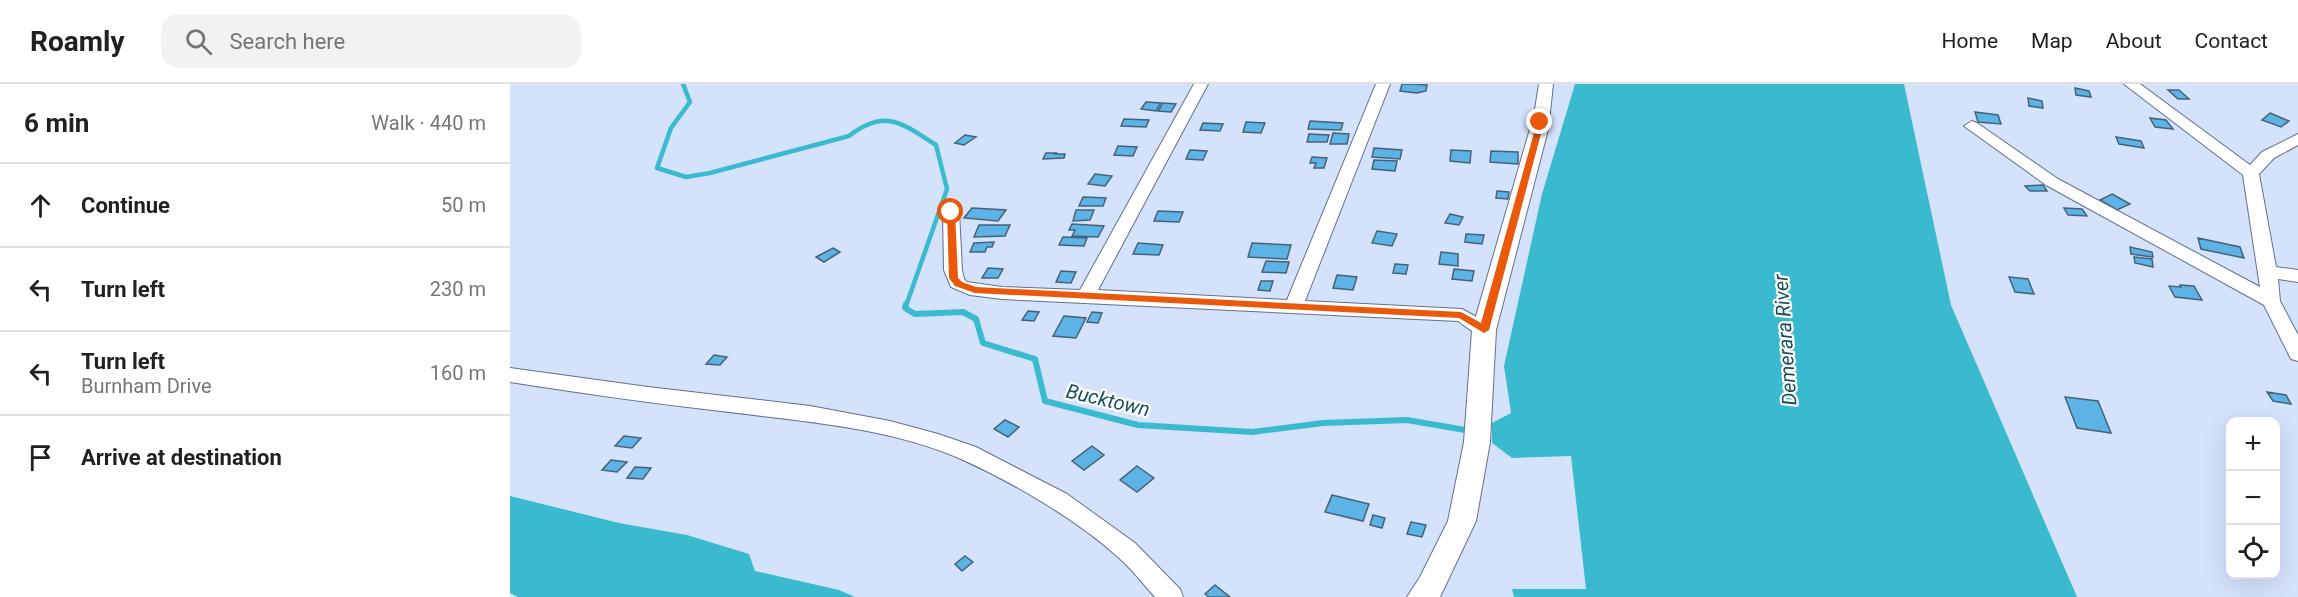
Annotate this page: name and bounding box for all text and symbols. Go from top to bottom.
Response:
search box [161,14,581,68]
text: Roamly [30,25,125,58]
icon: search [182,25,215,58]
text: Search here [230,29,345,54]
text: Home [1942,29,1998,53]
text: Map [2031,29,2073,53]
text: About [2106,29,2162,53]
text: Contact [2195,29,2268,53]
text: 6 min [24,108,89,138]
route end [1526,108,1552,134]
text: Walk · 440 m [371,111,486,135]
icon: ahead [24,189,57,222]
text: Continue [81,193,170,218]
text: 50 m [441,193,486,217]
route start [937,198,963,224]
water label: Demerara River [1768,272,1802,406]
icon: left [24,273,57,306]
text: Turn left [81,277,165,302]
text: 230 m [430,277,486,301]
text: Turn left [81,349,165,374]
icon: left [24,357,57,390]
text: 160 m [430,361,486,385]
text: Burnham Drive [81,374,212,398]
water label: Bucktown [1064,379,1152,421]
map controls [2226,417,2280,579]
button: + [2226,417,2280,471]
icon: arrive [24,441,57,474]
text: Arrive at destination [81,445,282,470]
button: − [2226,471,2280,525]
button: locate [2226,525,2280,579]

